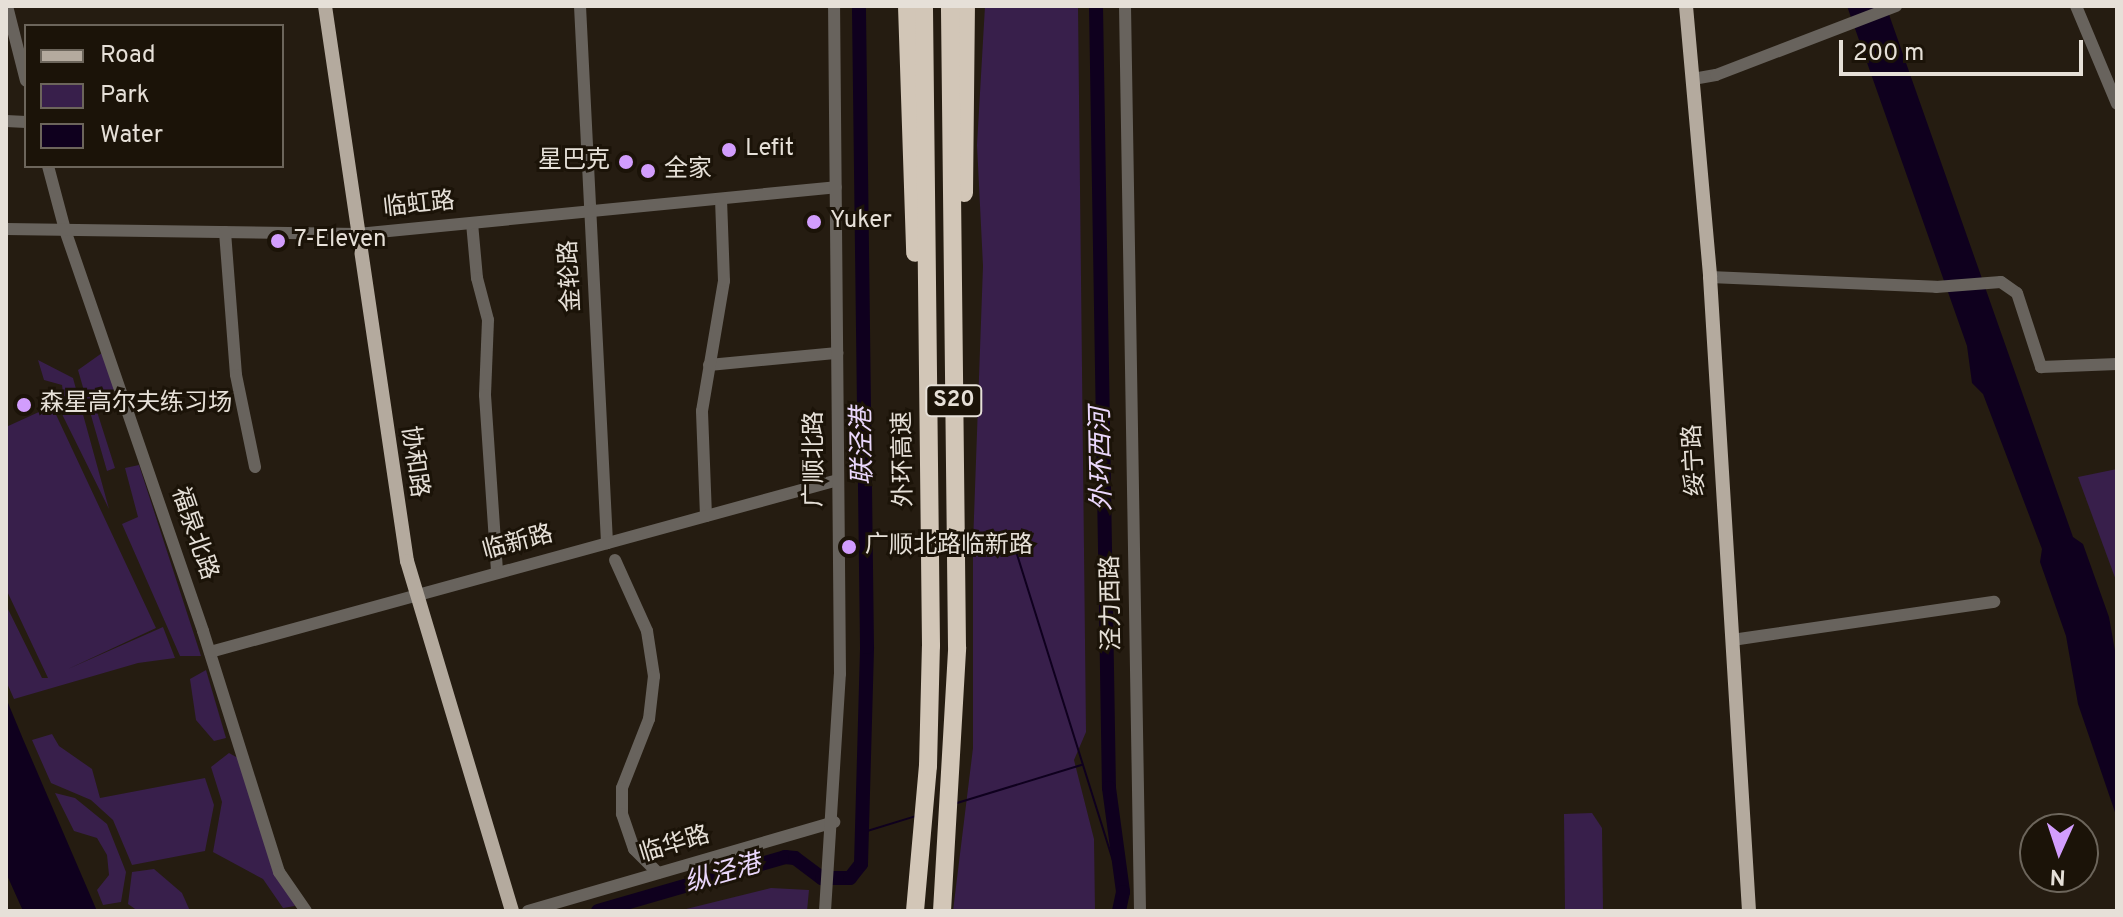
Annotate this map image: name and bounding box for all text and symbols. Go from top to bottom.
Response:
legend [24,24,284,168]
scale bar [1843,24,2087,74]
text: 200 m [1853,39,1924,69]
text: Road [100,41,156,71]
text: Park [100,81,150,111]
text: Water [100,121,163,151]
place label: Lefit [745,136,794,164]
marker: Lefit [720,141,738,159]
place label: 星巴克 [538,148,610,176]
marker: 星巴克 [617,153,635,171]
place label: 全家 [664,157,712,185]
marker: 全家 [639,162,657,180]
street label: 临虹路 [382,188,456,224]
place label: Yuker [830,208,892,236]
marker: Yuker [805,213,823,231]
place label: 7-Eleven [294,227,387,255]
marker: 7-Eleven [269,232,287,250]
street label: 金轮路 [556,239,588,313]
road number: S20 [924,383,984,419]
place label: 森星高尔夫练习场 [40,391,232,419]
marker: 森星高尔夫练习场 [15,396,33,414]
water label: 联泾港 [848,407,880,485]
water label: 外环西河 [1086,407,1120,511]
street label: 广顺北路 [802,411,830,507]
street label: 外环高速 [890,411,920,507]
street label: 绥宁路 [1680,423,1712,497]
street label: 协和路 [394,424,432,500]
street label: 福泉北路 [164,484,222,584]
street label: 临新路 [479,521,557,567]
place label: 广顺北路临新路 [865,533,1033,561]
marker: 广顺北路临新路 [840,538,858,556]
street label: 泾力西路 [1098,555,1128,651]
north arrow [2019,813,2099,893]
street label: 临华路 [636,822,714,870]
water label: 纵泾港 [681,849,765,901]
text: N [2049,862,2066,889]

